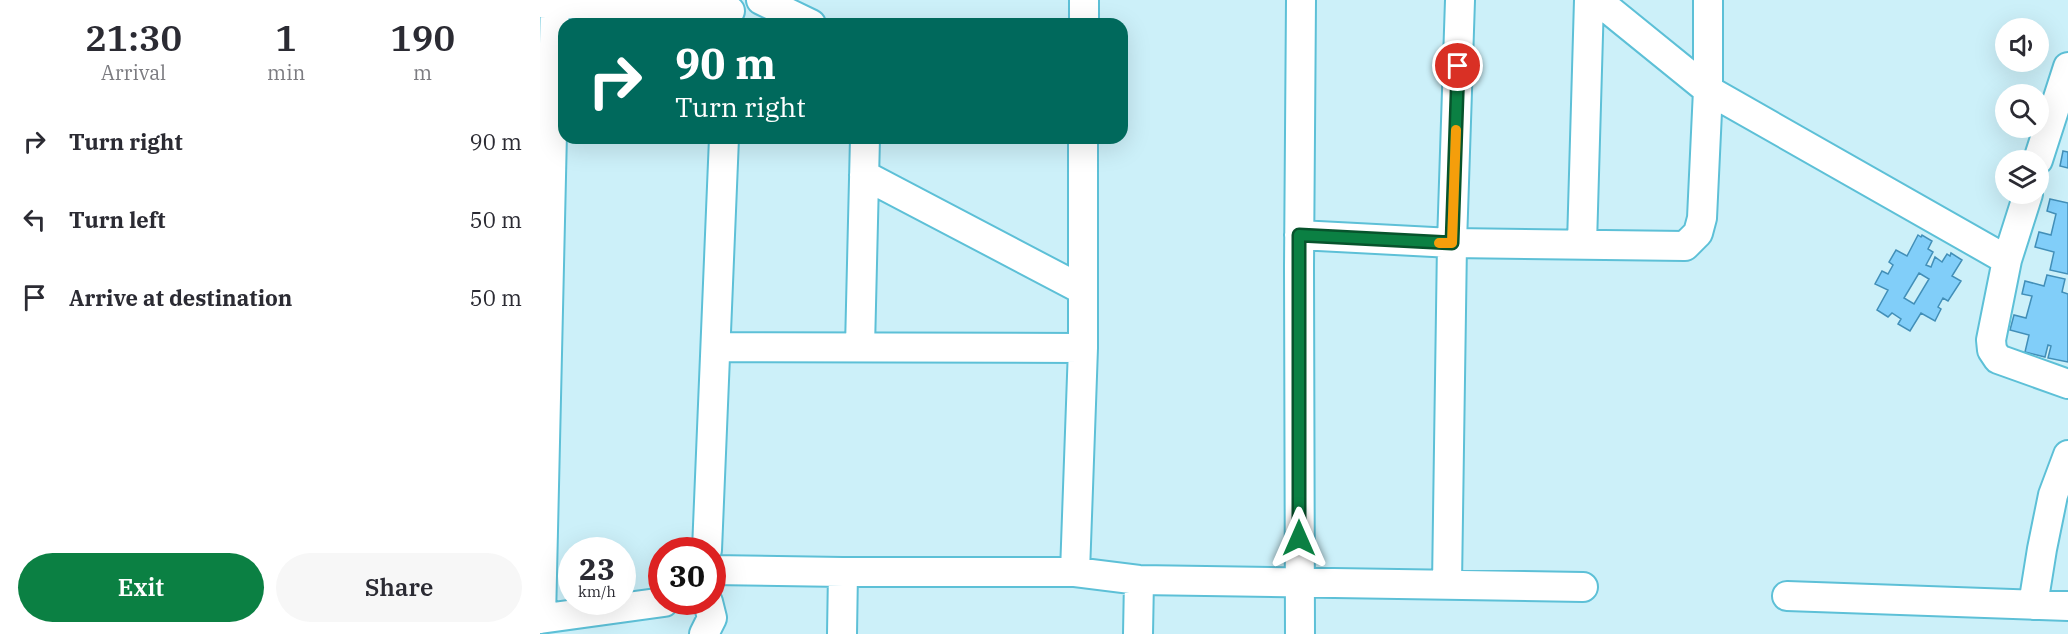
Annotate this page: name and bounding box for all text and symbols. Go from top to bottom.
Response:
text: 21:30 [85,14,182,61]
text: 1 [275,14,297,61]
text: 190 [390,14,455,61]
map controls [1995,18,2049,204]
button: sound [1995,18,2049,72]
text: 90 m [675,36,776,91]
pin [1432,40,1483,91]
icon: right [576,42,654,120]
icon: arrive [1441,49,1474,82]
text: Arrival [101,59,166,86]
text: min [267,59,305,86]
text: m [413,59,432,86]
button: search [1995,84,2049,138]
text: Turn right [675,89,806,124]
icon: right [18,125,51,158]
text: Turn right [69,127,183,156]
text: 90 m [470,127,522,156]
button: layers [1995,150,2049,204]
icon: left [18,203,51,236]
text: Turn left [69,205,165,234]
text: 50 m [470,205,522,234]
icon: arrive [18,281,51,314]
text: Arrive at destination [69,283,292,312]
text: 50 m [470,283,522,312]
position arrow [1267,506,1331,570]
speed limit sign: 30 [648,537,726,615]
text: 23 [579,549,615,588]
button: Exit [18,553,264,622]
button: Share [276,553,522,622]
text: km/h [578,582,616,601]

